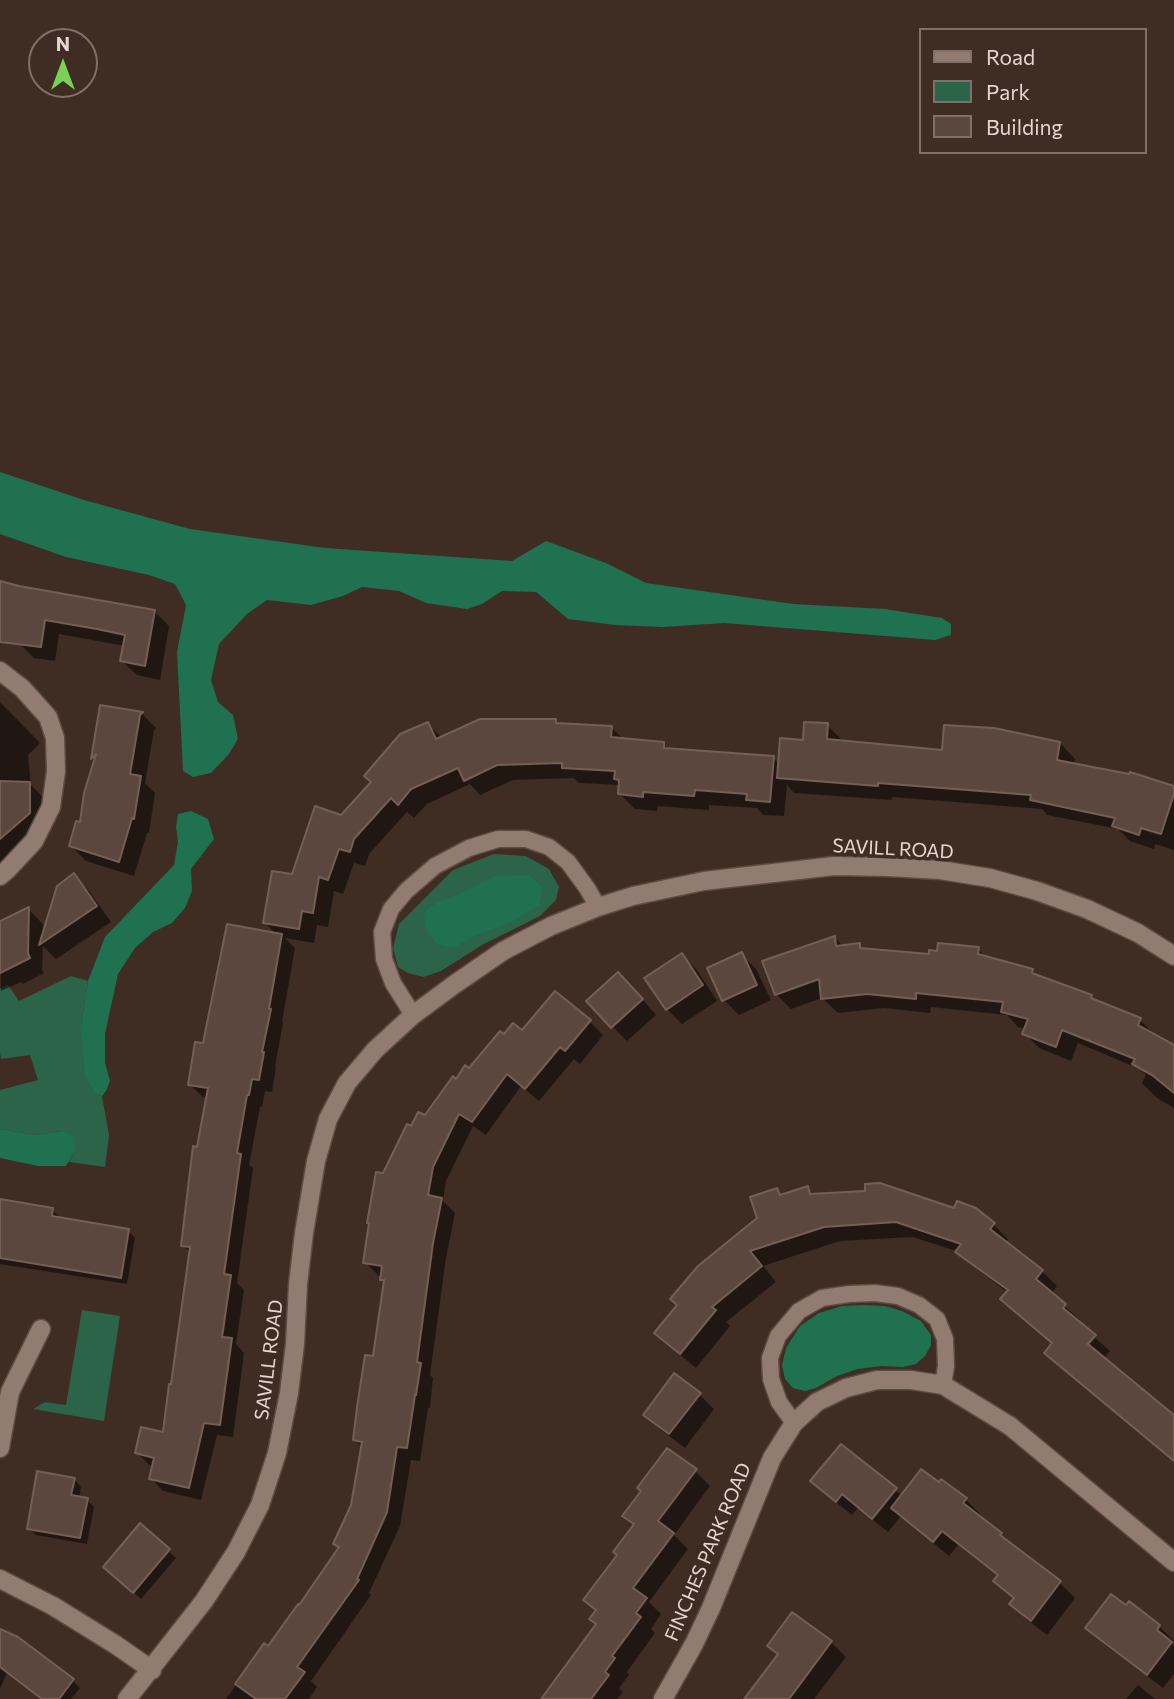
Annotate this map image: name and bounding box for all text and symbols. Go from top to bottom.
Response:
north arrow [28,28,98,98]
legend [918,28,1146,154]
text: N [56,32,70,55]
text: Road [986,44,1035,69]
text: Park [986,79,1030,104]
text: Building [986,114,1063,139]
street label: SAVILL ROAD [832,834,954,864]
street label: SAVILL ROAD [250,1299,288,1421]
street label: FINCHES PARK ROAD [660,1459,756,1645]

